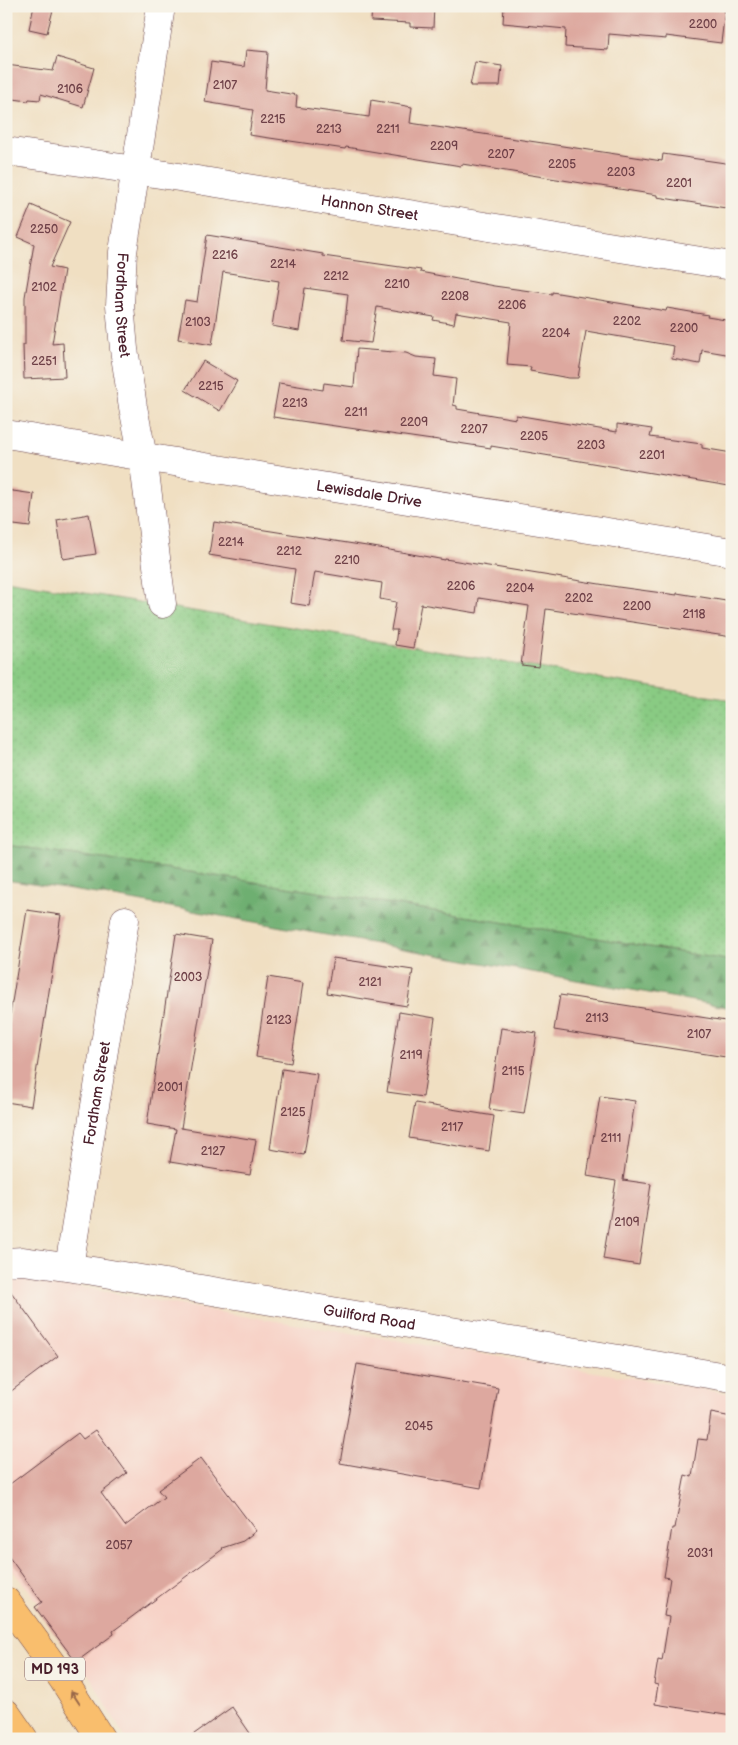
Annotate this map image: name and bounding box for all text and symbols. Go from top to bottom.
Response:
house number: 2200 [689,17,717,32]
house number: 2107 [213,78,237,93]
house number: 2106 [57,82,83,97]
house number: 2215 [260,112,286,127]
house number: 2213 [316,122,342,137]
house number: 2211 [376,122,400,137]
house number: 2209 [430,139,458,154]
house number: 2207 [487,147,515,162]
house number: 2205 [548,157,576,172]
house number: 2203 [607,165,635,180]
house number: 2201 [666,176,692,191]
street label: Hannon Street [319,191,420,225]
house number: 2250 [30,222,58,237]
house number: 2216 [212,248,238,263]
street label: Fordham Street [110,252,134,359]
house number: 2214 [270,257,297,272]
house number: 2212 [323,269,349,284]
house number: 2210 [384,277,410,292]
house number: 2102 [31,280,57,295]
house number: 2208 [441,289,469,304]
house number: 2206 [498,298,526,313]
house number: 2202 [613,314,641,329]
house number: 2103 [185,315,211,330]
house number: 2200 [670,321,698,336]
house number: 2204 [542,326,571,341]
house number: 2251 [31,354,57,369]
house number: 2215 [198,379,224,394]
house number: 2213 [282,396,308,411]
house number: 2211 [344,405,368,420]
house number: 2209 [400,415,428,430]
house number: 2207 [460,422,488,437]
house number: 2205 [520,429,548,444]
house number: 2203 [577,438,605,453]
house number: 2201 [639,448,665,463]
street label: Lewisdale Drive [315,476,423,512]
house number: 2214 [218,535,245,550]
house number: 2212 [276,544,302,559]
house number: 2210 [334,553,360,568]
house number: 2206 [447,579,475,594]
house number: 2204 [506,581,535,596]
house number: 2202 [565,591,593,606]
house number: 2200 [623,599,651,614]
house number: 2118 [682,607,706,622]
house number: 2003 [174,970,202,985]
house number: 2121 [358,975,382,990]
house number: 2113 [585,1011,609,1026]
house number: 2123 [266,1013,292,1028]
house number: 2107 [687,1027,711,1042]
street label: Fordham Street [80,1040,115,1147]
house number: 2119 [399,1048,423,1063]
house number: 2115 [501,1064,525,1079]
house number: 2001 [157,1080,183,1095]
house number: 2125 [280,1105,306,1120]
house number: 2117 [441,1120,463,1135]
house number: 2111 [601,1131,621,1146]
house number: 2127 [201,1144,225,1159]
house number: 2109 [614,1215,640,1230]
street label: Guilford Road [322,1301,417,1335]
house number: 2045 [405,1419,433,1434]
house number: 2057 [106,1538,133,1553]
house number: 2031 [687,1546,713,1561]
road number: MD 193 [25,1658,85,1680]
one-way arrow [70,1691,80,1705]

